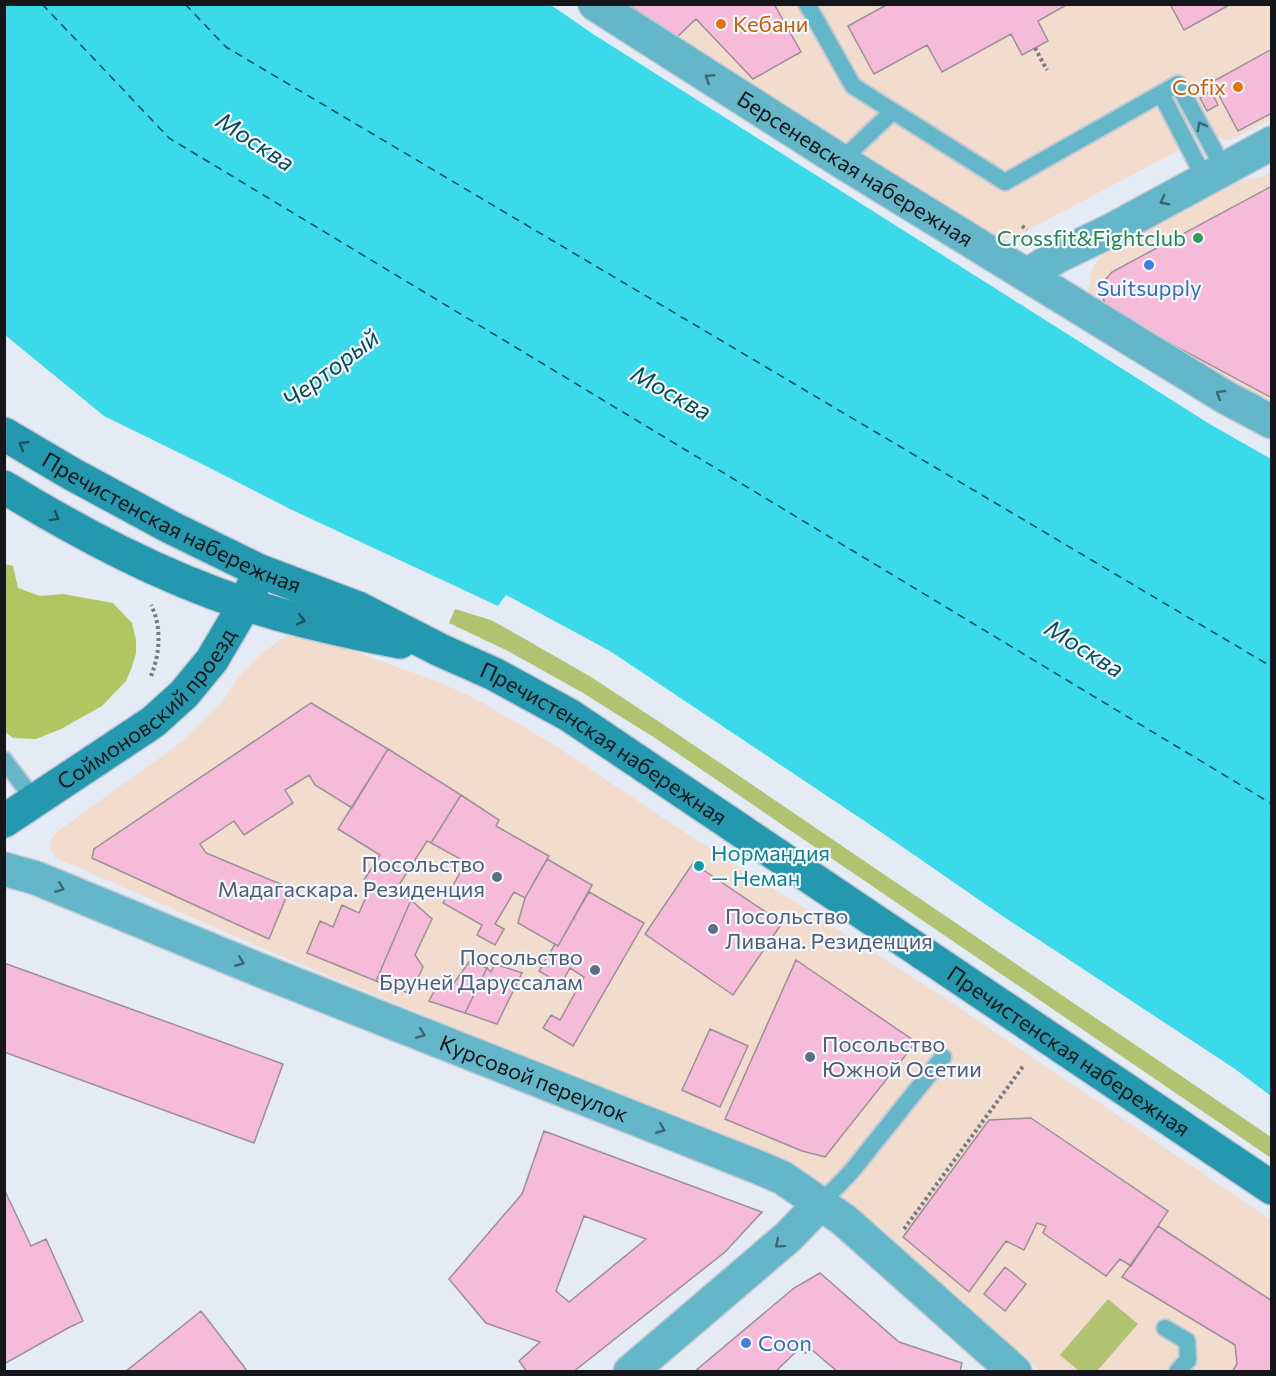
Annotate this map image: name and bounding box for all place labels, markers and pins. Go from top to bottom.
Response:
place label: Кебани [733,10,808,37]
marker: Кебани [714,17,728,31]
place label: Cofix [1172,73,1226,100]
marker: Cofix [1231,80,1245,94]
place label: Crossfit&Fightclub [997,224,1186,251]
marker: Crossfit&Fightclub [1191,231,1205,245]
marker: Suitsupply [1142,258,1156,272]
place label: Suitsupply [1096,274,1202,301]
place label: Нормандия — Неман [711,839,830,891]
place label: Посольство Мадагаскара. Резиденция [217,850,485,902]
marker: Нормандия — Неман [692,859,706,873]
marker: Посольство Мадагаскара. Резиденция [490,870,504,884]
place label: Посольство Ливана. Резиденция [725,902,933,954]
marker: Посольство Ливана. Резиденция [706,922,720,936]
place label: Посольство Бруней Даруссалам [379,943,583,995]
marker: Посольство Бруней Даруссалам [588,963,602,977]
place label: Посольство Южной Осетии [822,1030,982,1082]
marker: Посольство Южной Осетии [803,1050,817,1064]
place label: Coon [758,1329,812,1356]
marker: Coon [739,1336,753,1350]

